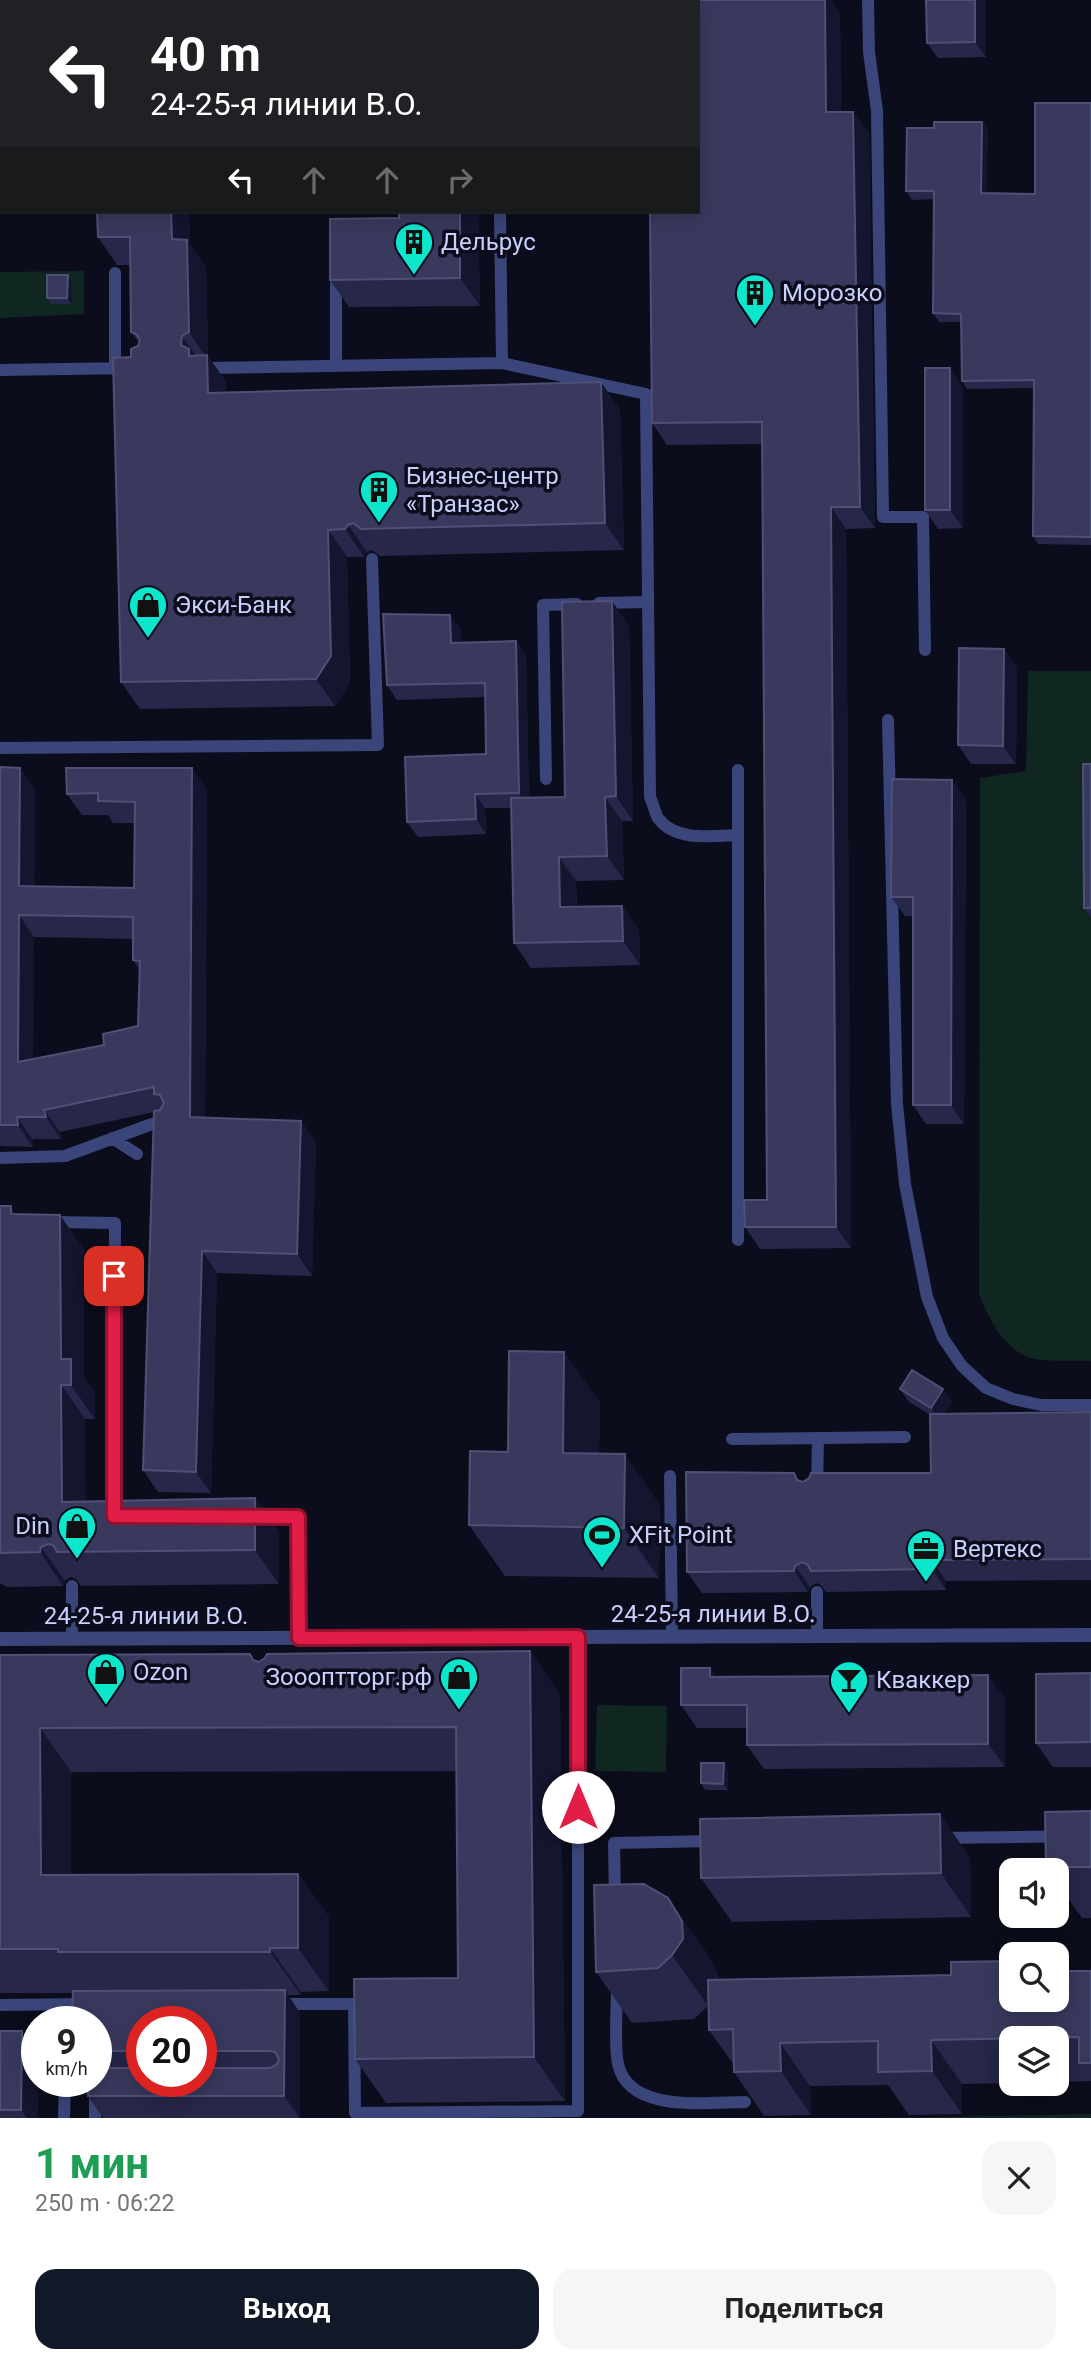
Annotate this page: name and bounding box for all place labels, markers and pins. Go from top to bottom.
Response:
building icon: Дельрус [393,221,435,276]
place label: Дельрус [441,228,536,256]
building icon: Морозко [734,272,776,327]
place label: Морозко [782,279,882,307]
place label: Бизнес-центр «Транзас» [406,462,559,518]
building icon: Бизнес-центр «Транзас» [358,469,400,524]
shop icon: Экси-Банк [127,584,169,639]
place label: Экси-Банк [175,591,292,619]
pin [84,1246,144,1306]
shop icon: Din [56,1505,98,1560]
place label: Din [15,1512,50,1540]
sports icon: XFit Point [581,1514,623,1569]
place label: XFit Point [629,1521,733,1549]
office icon: Вертекс [905,1528,947,1583]
place label: Вертекс [953,1535,1042,1563]
shop icon: Ozon [85,1651,127,1706]
shop icon: Зоооптторг.рф [438,1656,480,1711]
place label: Ozon [133,1658,188,1686]
bar icon: Кваккер [828,1659,870,1714]
place label: Зоооптторг.рф [266,1663,432,1691]
place label: Кваккер [876,1666,970,1694]

